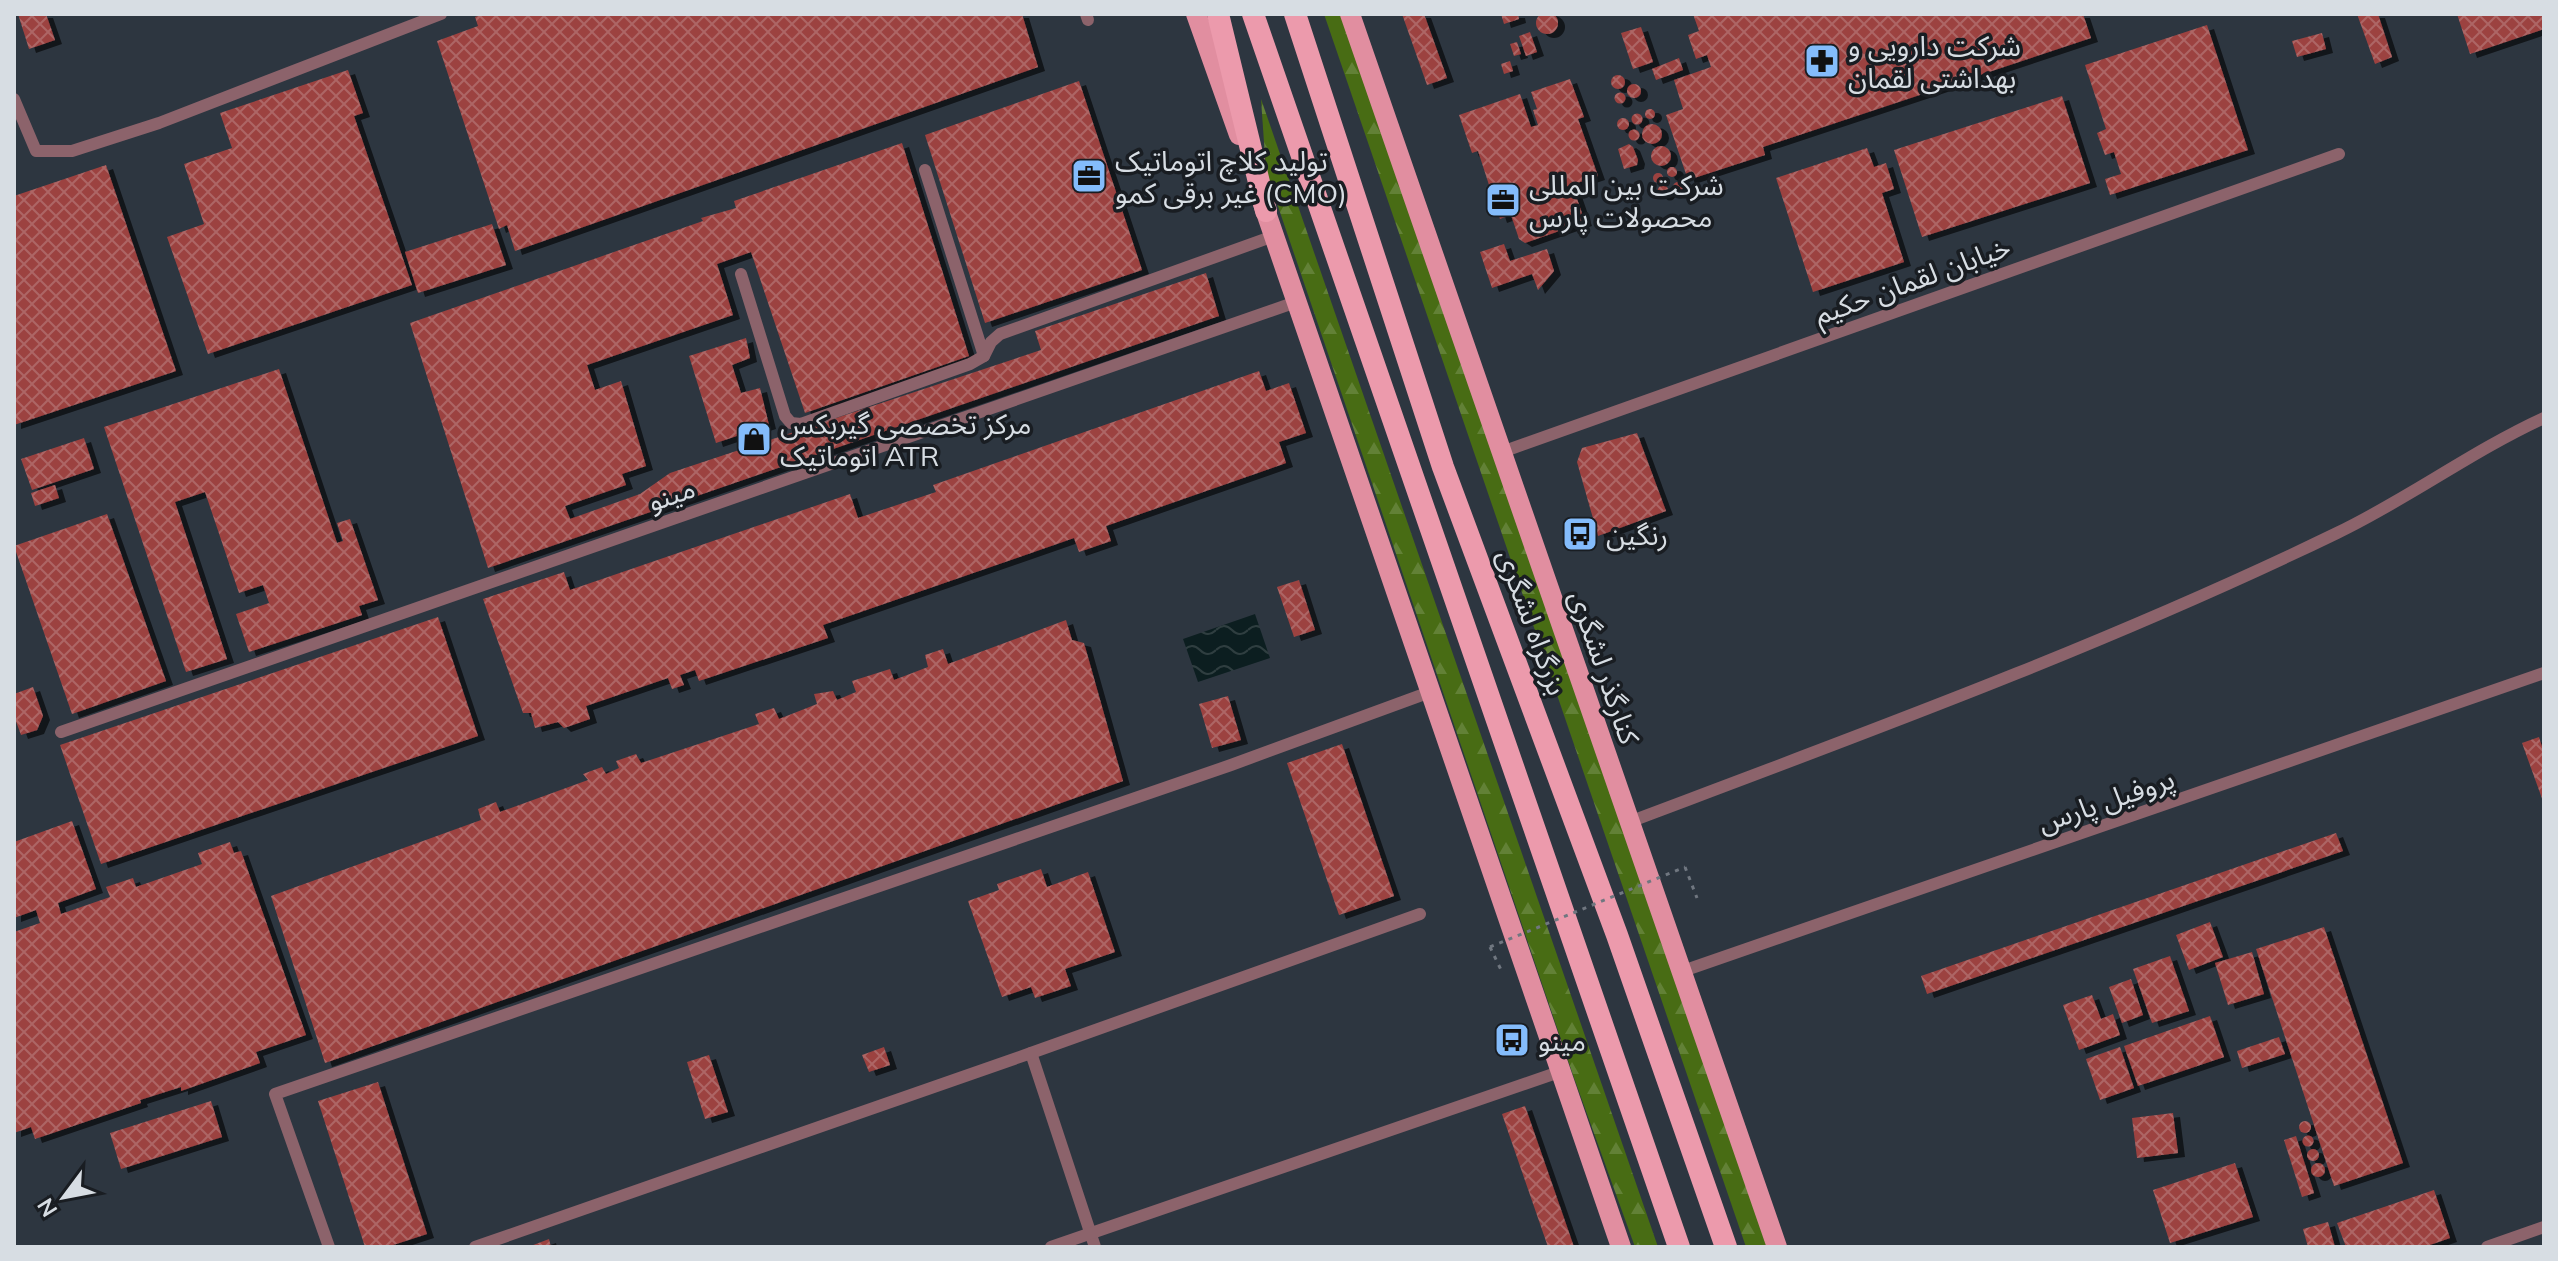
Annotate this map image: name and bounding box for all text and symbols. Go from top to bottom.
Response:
place label: شرکت دارویی و بهداشتی لقمان [1848,28,2021,95]
pharmacy icon: شرکت دارویی و بهداشتی لقمان [1803,42,1841,80]
place label: تولید کلاچ اتوماتیک غیر برقی کمو (CMO) [1115,143,1347,210]
office icon: تولید کلاچ اتوماتیک غیر برقی کمو (CMO) [1070,157,1108,195]
place label: شرکت بین المللی محصولات پارس [1529,167,1724,235]
office icon: شرکت بین المللی محصولات پارس [1484,181,1522,219]
street label: خیابان لقمان حکیم [1809,228,2017,336]
place label: مرکز تخصصی گیربکس اتوماتیک ATR [780,406,1031,473]
shop icon: مرکز تخصصی گیربکس اتوماتیک ATR [735,420,773,458]
street label: مینو [643,470,699,518]
bus stop icon: رنگین [1561,515,1599,553]
place label: رنگین [1606,517,1668,552]
street label: بزرگراه لشگری [1490,544,1576,700]
street label: کنارگذر لشگری [1562,586,1648,749]
street label: پروفیل پارس [2033,760,2179,841]
bus stop icon: مینو [1493,1021,1531,1059]
place label: مینو [1538,1023,1586,1058]
north arrow [24,1157,104,1237]
text: N [31,1193,63,1222]

